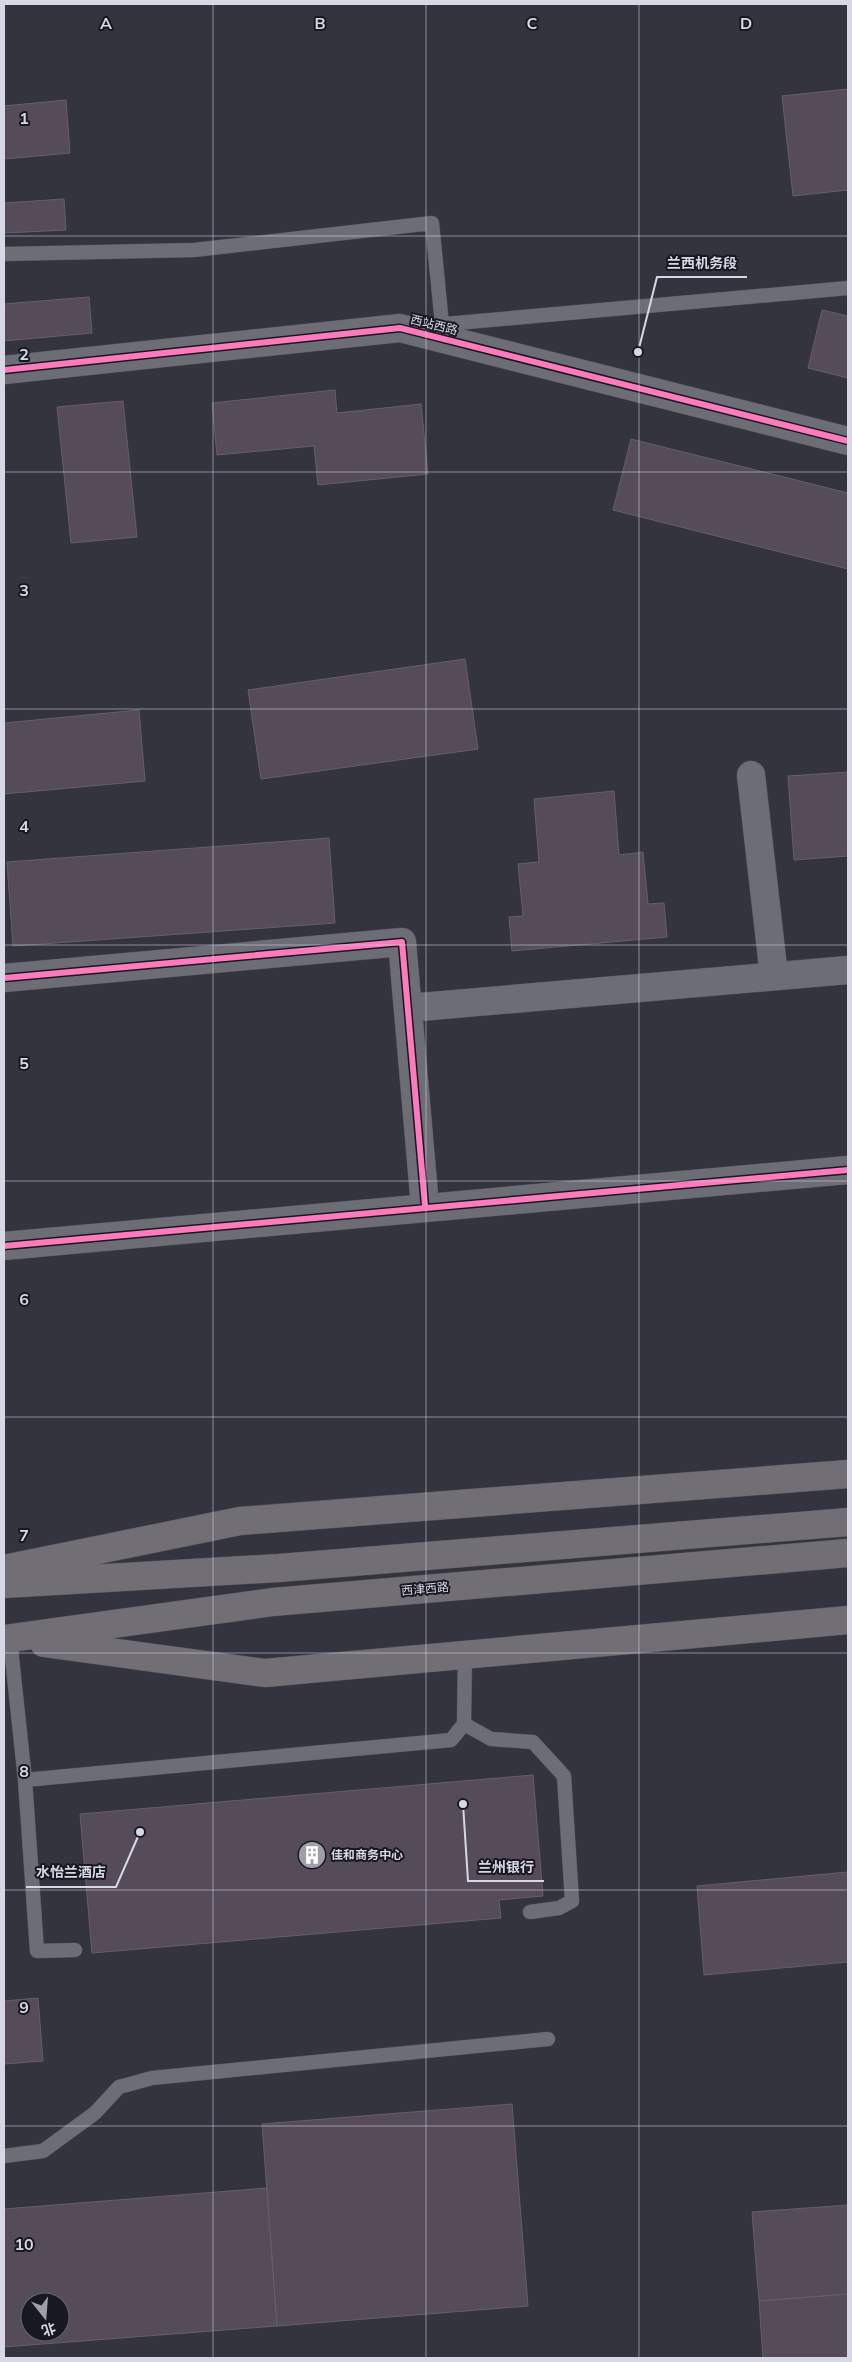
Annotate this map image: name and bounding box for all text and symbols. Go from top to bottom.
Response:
text: A [100,13,112,33]
text: B [314,13,326,33]
text: C [527,13,538,33]
text: D [740,13,752,33]
text: 1 [19,108,29,128]
callout: 兰西机务段 [657,248,747,277]
text: 兰西机务段 [667,254,737,272]
street label: 西站西路 [409,311,459,338]
text: 2 [19,344,29,364]
text: 3 [19,580,29,600]
text: 4 [19,816,29,836]
text: 5 [19,1053,29,1073]
text: 6 [19,1289,29,1309]
text: 7 [19,1525,29,1545]
street label: 西津西路 [400,1579,450,1598]
text: 8 [19,1761,29,1781]
building icon: 佳和商务中心 [297,1840,327,1870]
place label: 佳和商务中心 [331,1847,403,1862]
callout: 兰州银行 [468,1852,544,1881]
callout: 水怡兰酒店 [26,1858,116,1887]
text: 兰州银行 [478,1858,534,1876]
text: 水怡兰酒店 [36,1863,106,1881]
text: 9 [19,1997,29,2017]
text: 10 [14,2234,34,2254]
north arrow [20,2292,70,2342]
text: 北 [39,2319,58,2340]

